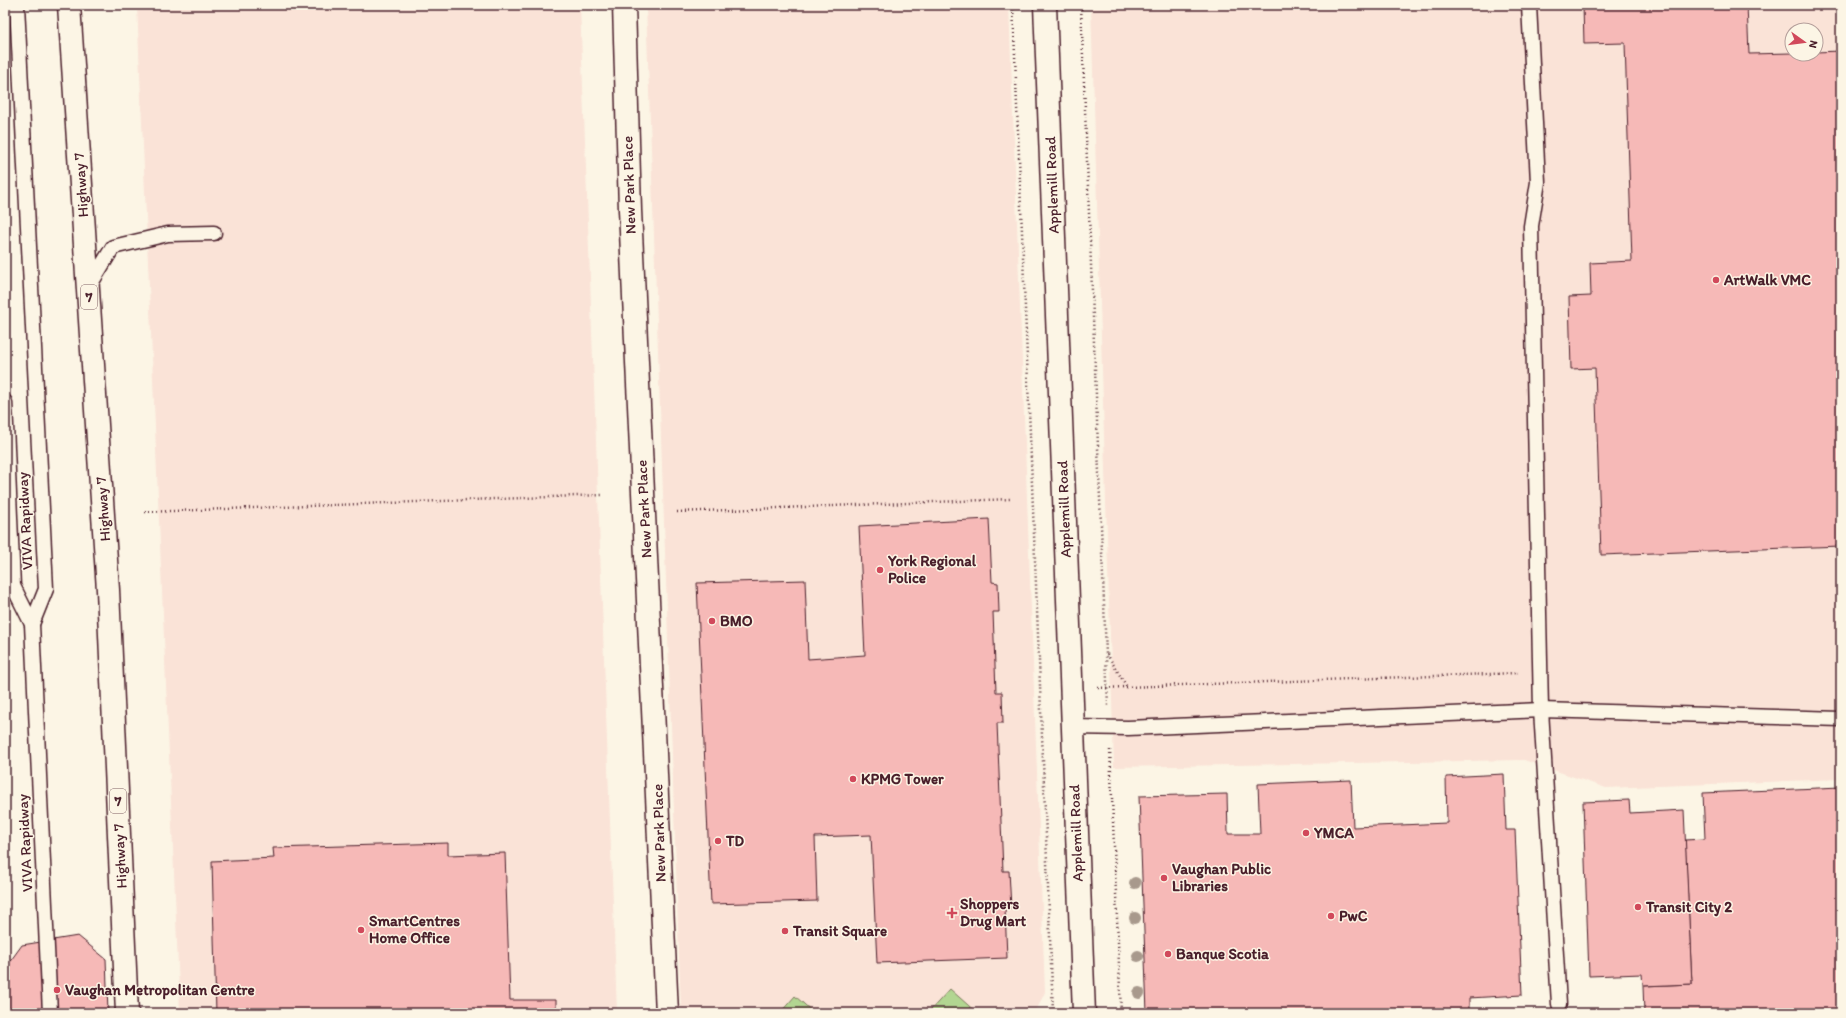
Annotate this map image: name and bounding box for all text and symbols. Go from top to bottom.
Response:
north arrow [1784,22,1824,62]
text: N [1806,39,1820,49]
street label: Applemill Road [1041,135,1063,234]
street label: New Park Place [618,136,640,234]
street label: Highway 7 [70,151,92,218]
place label: ArtWalk VMC [1723,271,1811,289]
marker: ArtWalk VMC [1711,275,1721,285]
road number: 7 [81,285,97,309]
street label: New Park Place [632,459,656,559]
street label: Applemill Road [1053,459,1075,558]
street label: VIVA Rapidway [13,472,37,570]
street label: Highway 7 [92,475,114,542]
place label: York Regional Police [887,552,977,587]
marker: York Regional Police [875,565,885,575]
place label: BMO [720,612,753,630]
marker: BMO [707,616,717,626]
place label: KPMG Tower [861,770,944,788]
marker: KPMG Tower [848,774,858,784]
street label: Applemill Road [1065,783,1087,882]
street label: New Park Place [648,784,670,882]
road number: 7 [110,789,126,813]
street label: VIVA Rapidway [13,794,37,892]
street label: Highway 7 [109,823,131,889]
place label: YMCA [1313,824,1354,842]
marker: YMCA [1301,828,1311,838]
place label: TD [725,832,744,850]
marker: TD [713,836,723,846]
place label: Vaughan Public Libraries [1172,860,1271,895]
marker: Vaughan Public Libraries [1159,873,1169,883]
place label: Shoppers Drug Mart [960,895,1027,931]
place label: Transit City 2 [1645,898,1732,917]
marker: Transit City 2 [1633,902,1643,912]
place label: PwC [1339,907,1368,925]
marker: Shoppers Drug Mart [947,908,957,918]
marker: PwC [1326,911,1336,921]
place label: SmartCentres Home Office [369,912,460,947]
place label: Transit Square [792,922,887,941]
marker: SmartCentres Home Office [356,925,366,935]
marker: Transit Square [780,926,790,936]
place label: Banque Scotia [1176,945,1269,964]
marker: Banque Scotia [1163,949,1173,959]
place label: Vaughan Metropolitan Centre [65,981,255,1000]
marker: Vaughan Metropolitan Centre [52,985,62,995]

